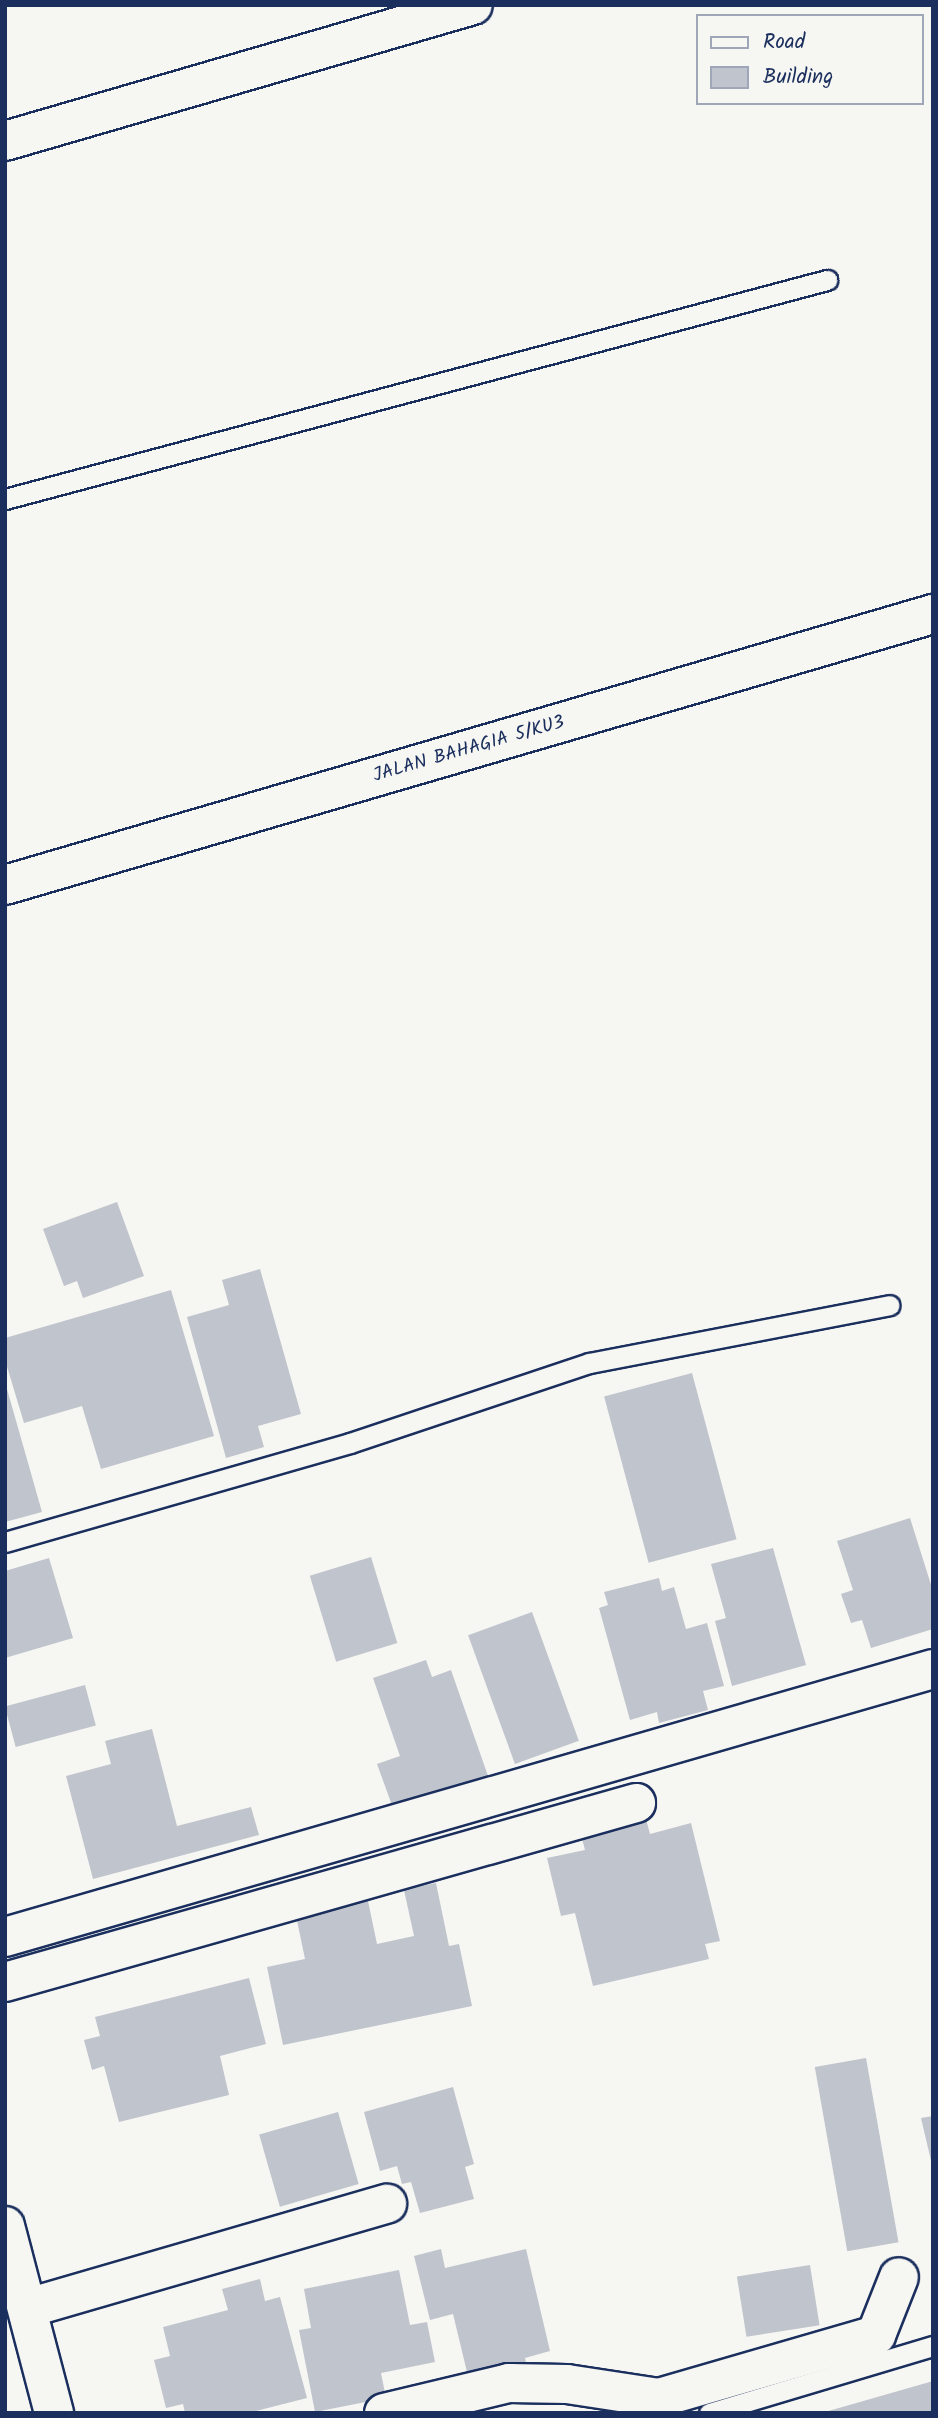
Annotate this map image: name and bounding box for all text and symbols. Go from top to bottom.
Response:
legend [696,14,924,105]
text: Road [763,26,805,59]
text: Building [763,61,833,94]
street label: JALAN BAHAGIA 5/KU3 [371,712,567,788]

